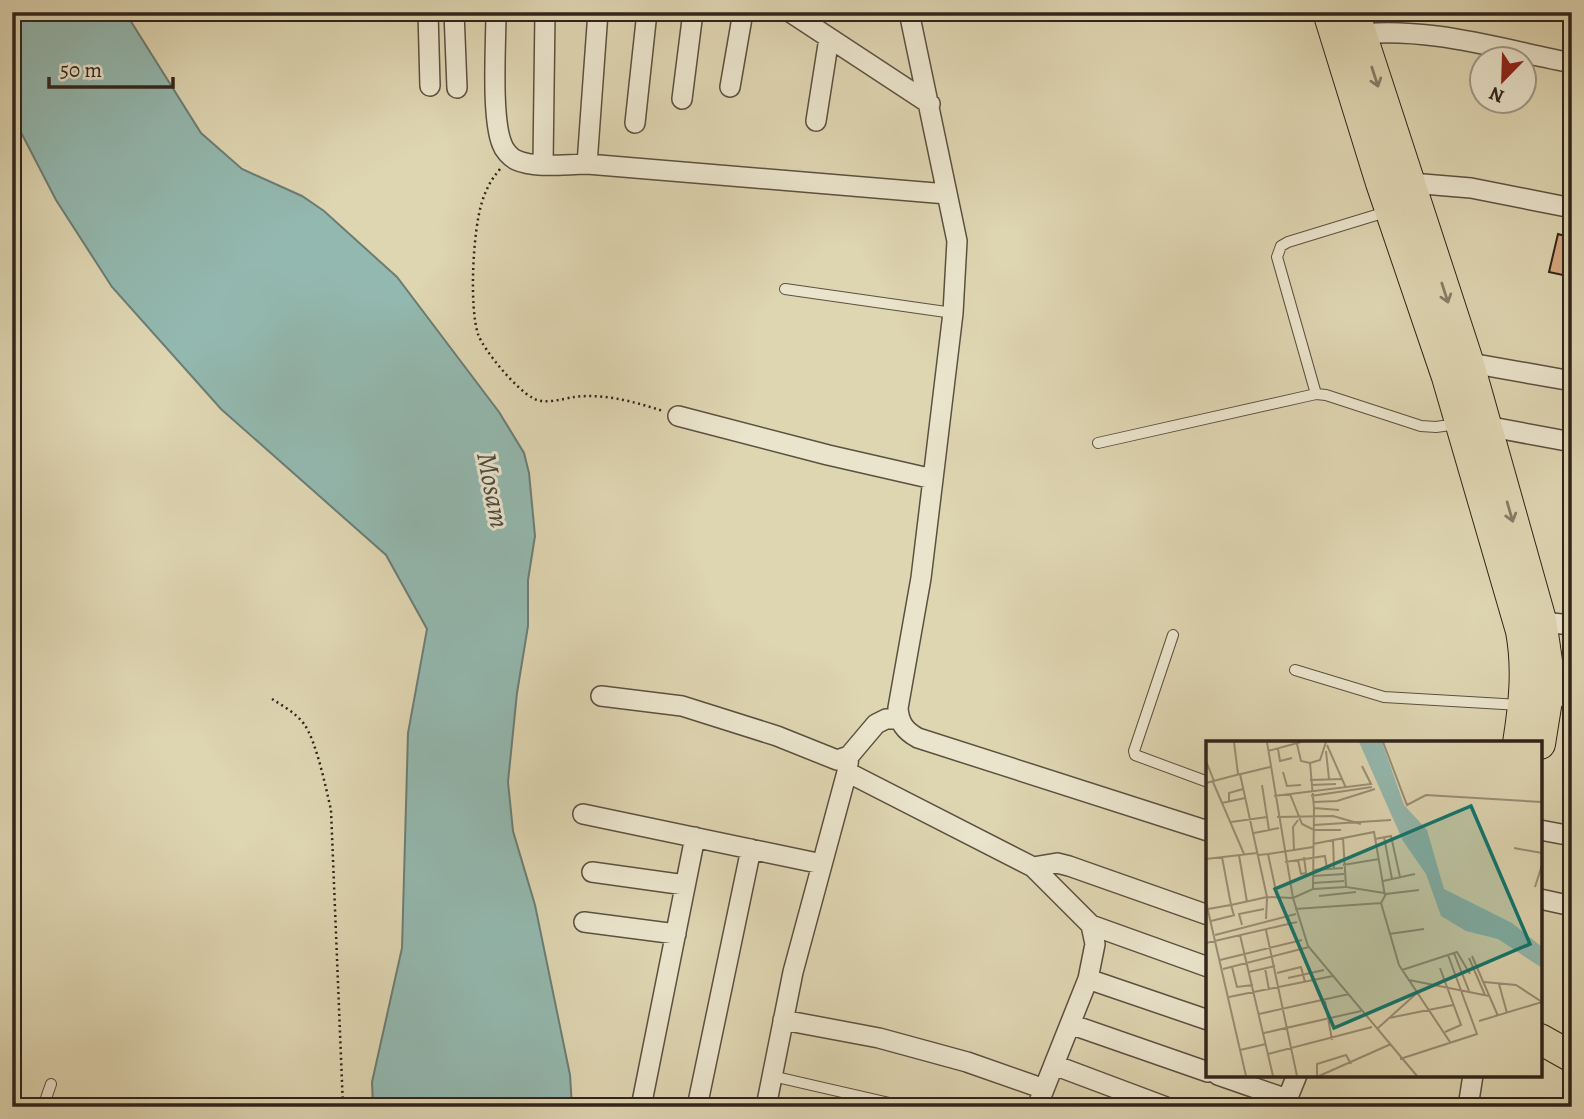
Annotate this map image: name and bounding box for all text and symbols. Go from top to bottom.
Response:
scale bar [49,46,173,90]
north arrow [1468,46,1538,116]
text: 50 m [60,56,102,84]
one-way arrow [1369,66,1382,88]
text: N [1485,80,1508,109]
one-way arrow [1440,282,1453,304]
water label: Mosam [467,449,519,531]
one-way arrow [1504,500,1517,522]
inset map [1206,741,1542,1077]

